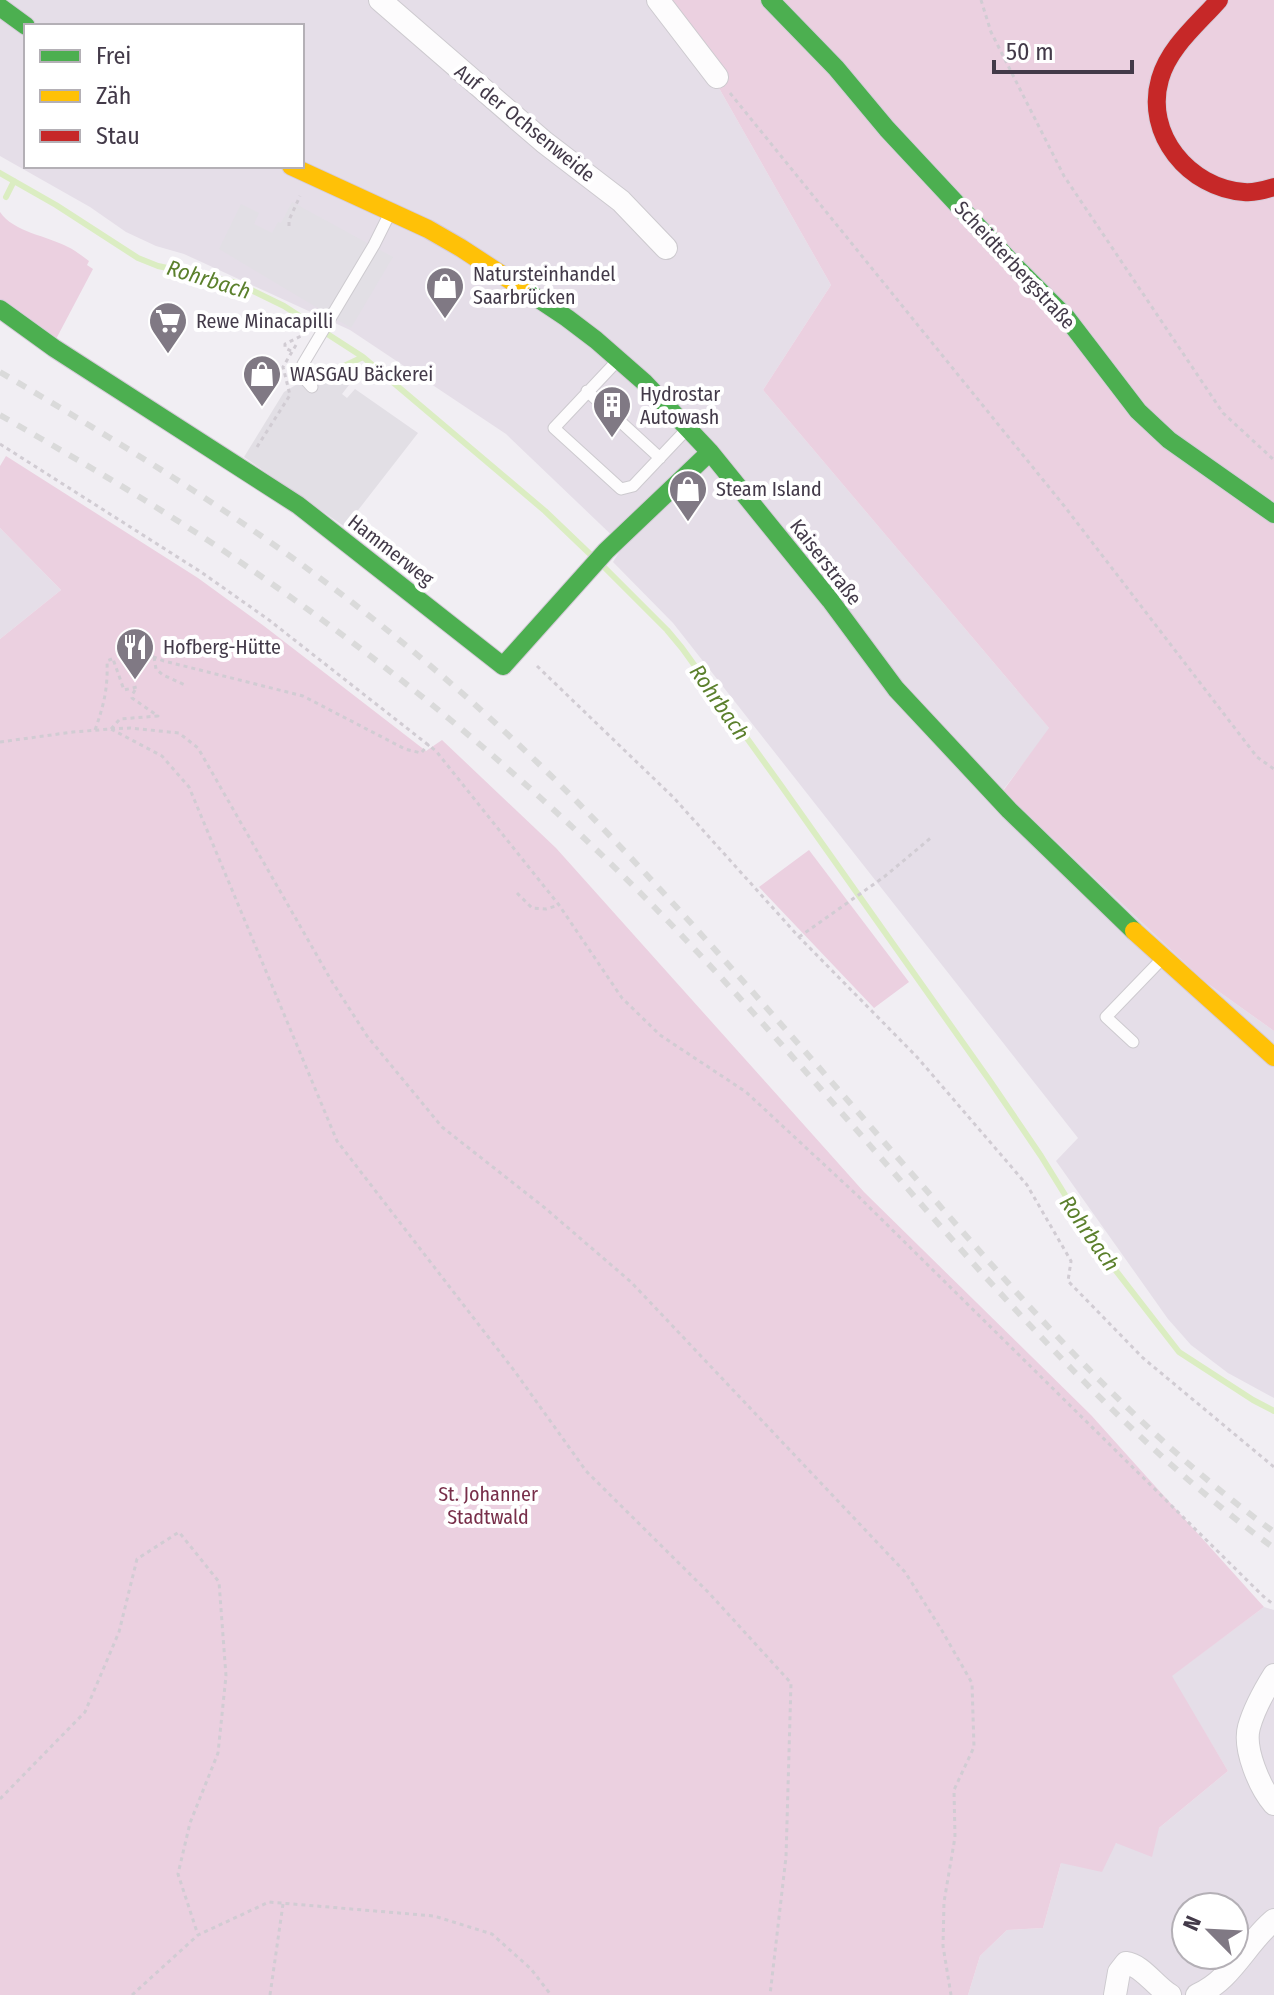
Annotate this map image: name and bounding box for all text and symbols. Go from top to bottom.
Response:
legend [24,24,304,168]
scale bar [994,24,1132,74]
text: 50 m [1006,38,1054,66]
text: Frei [96,42,131,70]
street label: Auf der Ochsenweide [450,59,600,187]
text: Zäh [96,82,131,110]
text: Stau [96,122,140,150]
street label: Scheidterbergstraße [950,196,1080,334]
water label: Rohrbach [164,254,254,305]
place label: Natursteinhandel Saarbrücken [473,262,616,309]
shop icon: Natursteinhandel Saarbrücken [424,265,466,320]
supermarket icon: Rewe Minacapilli [147,300,189,355]
place label: Rewe Minacapilli [196,309,333,333]
shop icon: WASGAU Bäckerei [241,353,283,408]
place label: WASGAU Bäckerei [290,362,433,386]
place label: Hydrostar Autowash [640,382,720,429]
building icon: Hydrostar Autowash [591,384,633,439]
shop icon: Steam Island [667,468,709,523]
place label: Steam Island [716,477,822,501]
street label: Hammerweg [343,509,439,591]
street label: Kaiserstraße [785,514,867,610]
restaurant icon: Hofberg-Hütte [114,626,156,681]
place label: Hofberg-Hütte [163,635,281,659]
water label: Rohrbach [684,659,755,745]
water label: Rohrbach [1054,1190,1125,1276]
park label: St. Johanner Stadtwald [438,1482,538,1529]
north arrow [1170,1891,1250,1971]
text: N [1177,1912,1207,1935]

